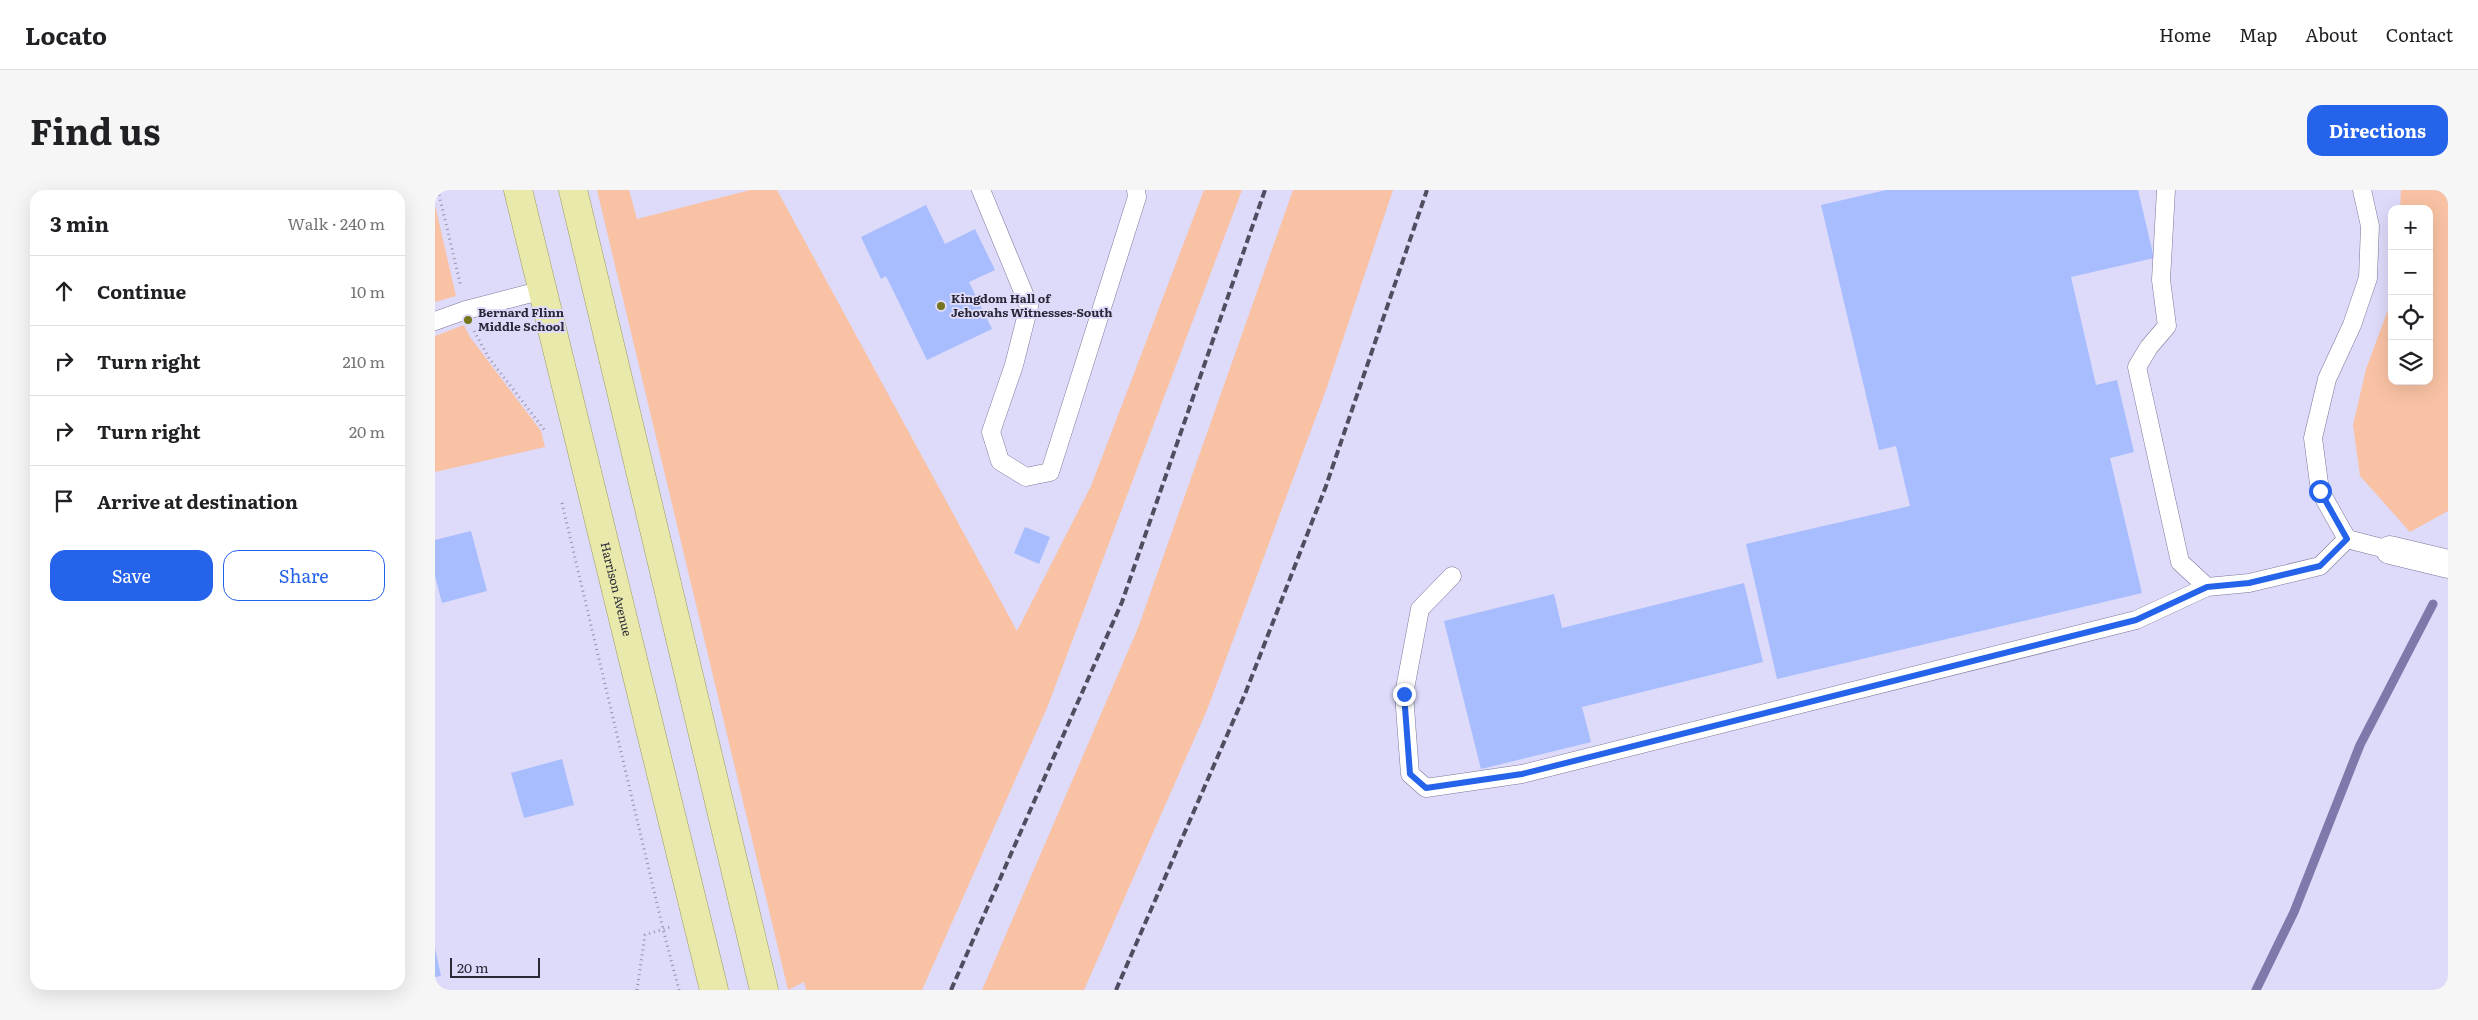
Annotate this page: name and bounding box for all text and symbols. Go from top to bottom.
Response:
text: Locato [25,17,107,52]
text: Home [2159,21,2211,48]
text: Map [2239,21,2277,48]
text: About [2305,21,2358,48]
text: Contact [2386,21,2453,48]
text: Find us [30,104,160,156]
button: Directions [2307,105,2448,156]
map controls [2388,205,2433,385]
button: + [2388,205,2433,250]
text: 3 min [50,207,109,238]
text: Walk · 240 m [287,211,385,235]
button: − [2388,250,2433,295]
icon: ahead [50,277,78,305]
text: Continue [97,277,186,305]
text: 10 m [351,279,385,303]
place label: Kingdom Hall of Jehovahs Witnesses-South [951,289,1113,321]
button: locate [2388,295,2433,340]
marker: Kingdom Hall of Jehovahs Witnesses-South [935,300,947,312]
place label: Bernard Flinn Middle School [478,303,565,335]
marker: Bernard Flinn Middle School [462,314,474,326]
button: layers [2388,340,2433,385]
icon: right [50,347,78,375]
text: Turn right [97,347,201,375]
text: 210 m [342,349,385,373]
icon: right [50,417,78,445]
text: Turn right [97,417,201,445]
text: 20 m [349,419,385,443]
route start [2309,480,2332,503]
icon: arrive [50,487,78,515]
text: Arrive at destination [97,487,298,515]
street label: Harrison Avenue [597,540,637,638]
button: Save [50,550,213,601]
button: Share [223,550,385,601]
route end [1393,683,1416,706]
scale bar [450,955,540,978]
text: 20 m [457,957,489,977]

